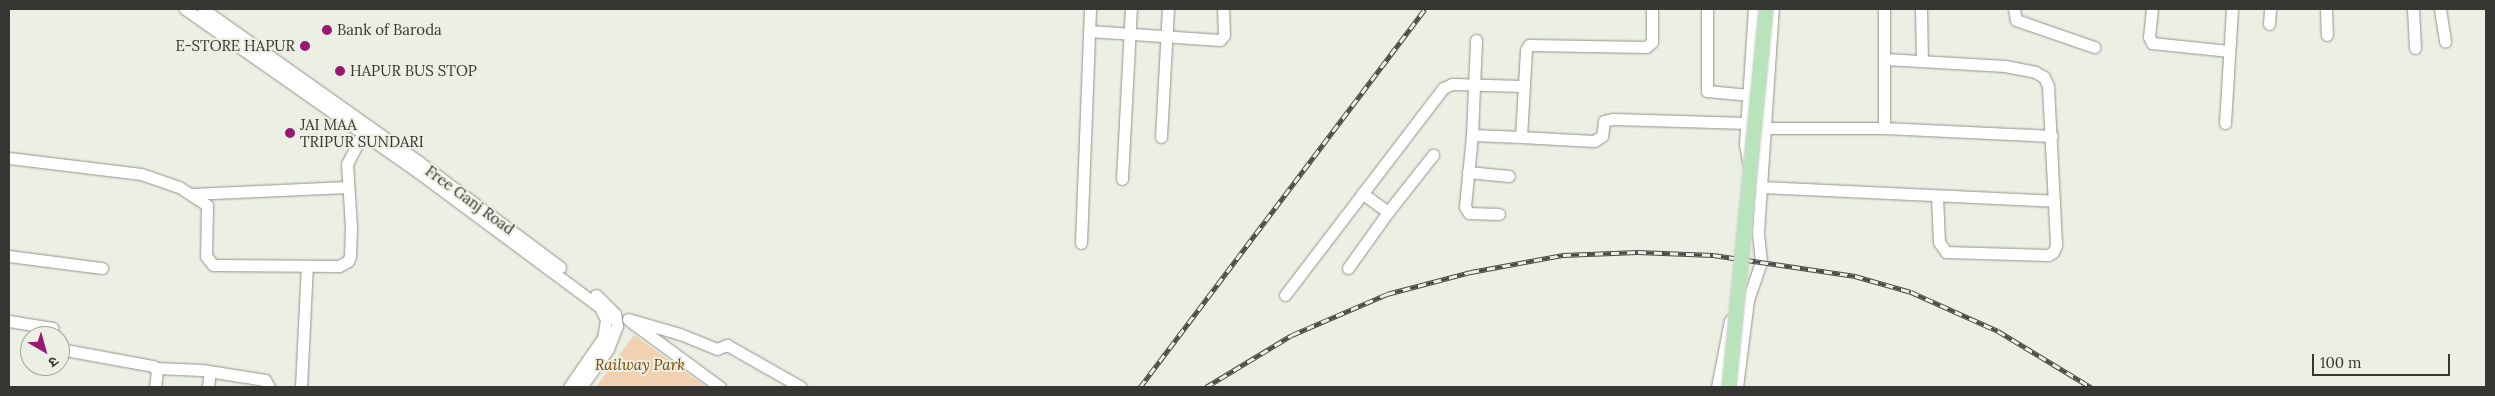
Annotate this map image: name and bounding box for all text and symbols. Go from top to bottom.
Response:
place label: Bank of Baroda [337,21,442,39]
marker: Bank of Baroda [321,24,333,36]
place label: E-STORE HAPUR [175,37,295,55]
marker: E-STORE HAPUR [299,40,311,52]
place label: HAPUR BUS STOP [350,62,477,80]
marker: HAPUR BUS STOP [334,65,346,77]
place label: JAI MAA TRIPUR SUNDARI [300,115,424,150]
marker: JAI MAA TRIPUR SUNDARI [284,127,296,139]
street label: Free Ganj Road [422,162,518,238]
north arrow [20,326,70,376]
scale bar [2315,344,2452,376]
text: उ [45,352,62,372]
text: 100 m [2320,353,2361,372]
park label: Railway Park [595,356,685,374]

